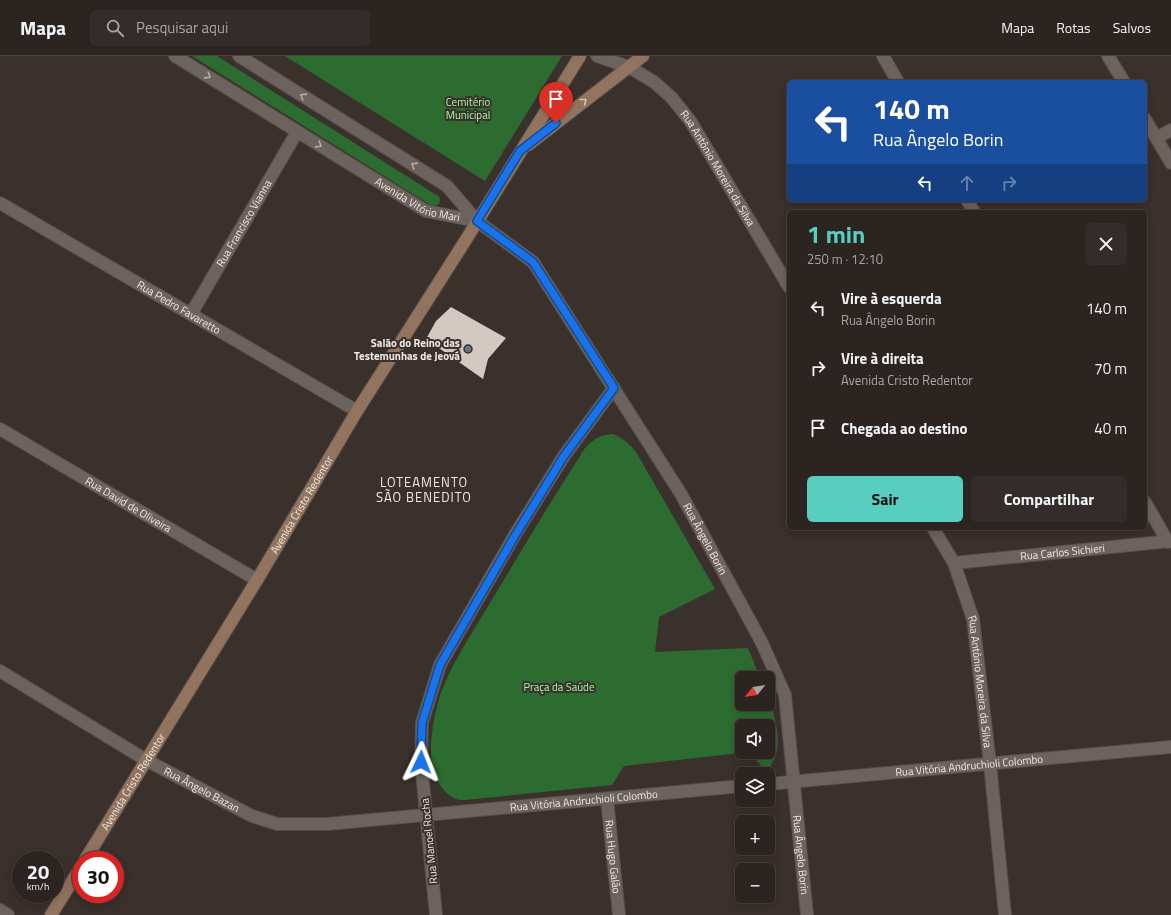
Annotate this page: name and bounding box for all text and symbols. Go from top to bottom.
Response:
search box [90,10,370,46]
text: Mapa [20,13,66,42]
text: Pesquisar aqui [136,16,228,39]
icon: search [104,17,126,39]
text: Mapa [1001,17,1034,38]
text: Rotas [1056,17,1091,38]
text: Salvos [1113,17,1151,38]
one-way arrow [204,72,211,79]
pin [539,82,573,123]
text: 140 m [873,87,950,130]
icon: arrive [545,88,567,110]
one-way arrow [300,94,307,101]
park label: Cemitério Municipal [446,94,490,123]
icon: left [807,96,859,148]
one-way arrow [580,99,587,106]
street label: Rua Antônio Moreira da Silva [677,107,759,230]
text: Rua Ângelo Borin [873,126,1003,153]
one-way arrow [315,140,322,147]
one-way arrow [411,163,418,170]
icon: left [914,172,936,194]
icon: ahead [956,172,978,194]
icon: right [998,172,1020,194]
street label: Avenida Vitório Mari [372,173,462,226]
street label: Rua Francisco Vianna [212,176,276,270]
text: 1 min [807,216,865,252]
button: close [1085,223,1127,265]
text: 250 m · 12:10 [807,249,883,269]
street label: Rua Pedro Favaretto [134,276,224,338]
text: Vire à esquerda [841,287,942,310]
icon: left [807,297,829,319]
text: 140 m [1086,297,1127,320]
text: Rua Ângelo Borin [841,310,935,330]
place label: Salão do Reino das Testemunhas de Jeová [354,335,460,364]
marker: Salão do Reino das Testemunhas de Jeová [463,344,473,354]
text: Vire à direita [841,347,924,370]
icon: right [807,357,829,379]
text: 70 m [1094,357,1127,380]
text: Avenida Cristo Redentor [841,370,973,390]
icon: arrive [807,417,829,439]
text: Chegada ao destino [841,417,967,440]
text: 40 m [1094,417,1127,440]
street label: Avenida Cristo Redentor [266,453,337,557]
district label: LOTEAMENTO SÃO BENEDITO [376,472,472,507]
street label: Rua David de Oliveira [82,473,175,536]
button: Sair [807,476,963,522]
button: Compartilhar [971,476,1127,522]
street label: Rua Ângelo Borin [679,500,731,578]
street label: Rua Carlos Sichieri [1019,540,1106,564]
street label: Rua Antônio Moreira da Silva [964,613,996,749]
north arrow [735,671,775,711]
map controls [735,671,775,903]
park label: Praça da Saúde [523,679,595,695]
button: sound [735,719,775,759]
street label: Avenida Cristo Redentor [97,730,169,833]
position arrow [400,741,442,783]
street label: Rua Vitória Andruchioli Colombo [895,751,1044,780]
street label: Rua Ângelo Bazan [161,763,243,816]
button: layers [735,767,775,807]
street label: Rua Vitória Andruchioli Colombo [509,786,659,815]
street label: Rua Manoel Rocha [416,797,441,885]
street label: Rua Ângelo Borin [789,814,813,895]
button: + [735,815,775,855]
street label: Rua Hugo Galão [601,819,625,894]
speed limit sign: 30 [72,851,124,903]
text: 20 [27,856,49,887]
button: − [735,863,775,903]
text: km/h [27,879,49,894]

